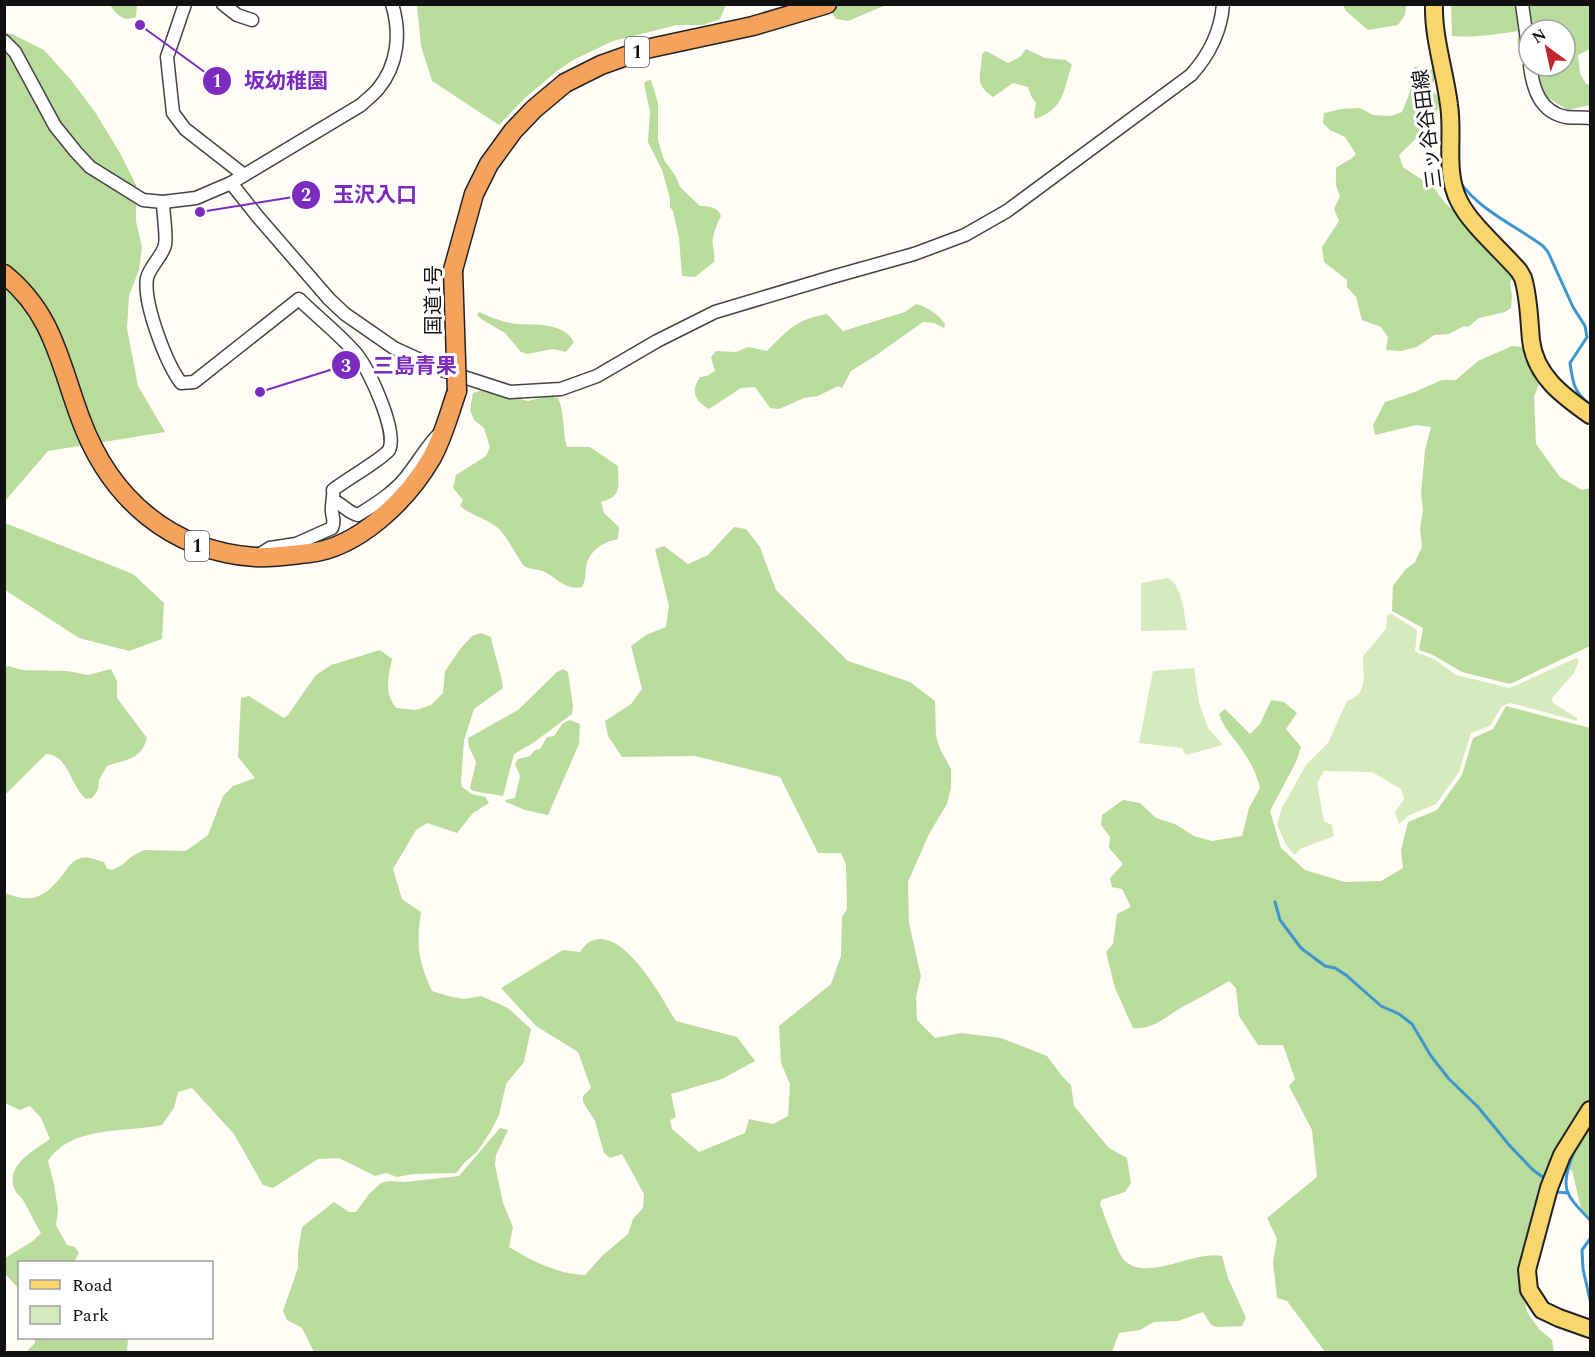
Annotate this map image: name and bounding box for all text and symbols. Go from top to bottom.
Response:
north arrow [1517,18,1577,78]
text: N [1527,23,1551,50]
road number: 1 [625,37,649,67]
callout: 坂幼稚園 [202,62,340,101]
text: 坂幼稚園 [244,66,328,98]
text: 1 [212,68,222,95]
street label: 三ッ谷谷田線 [1406,68,1450,190]
callout: 玉沢入口 [291,175,429,214]
text: 玉沢入口 [333,180,417,212]
text: 2 [301,182,311,209]
street label: 国道1号 [419,265,449,335]
callout: 三島青果 [331,346,469,385]
text: 三島青果 [373,351,457,383]
text: 3 [341,353,351,380]
road number: 1 [185,531,209,561]
legend [18,1261,213,1339]
text: Road [72,1272,113,1299]
text: Park [72,1302,109,1329]

